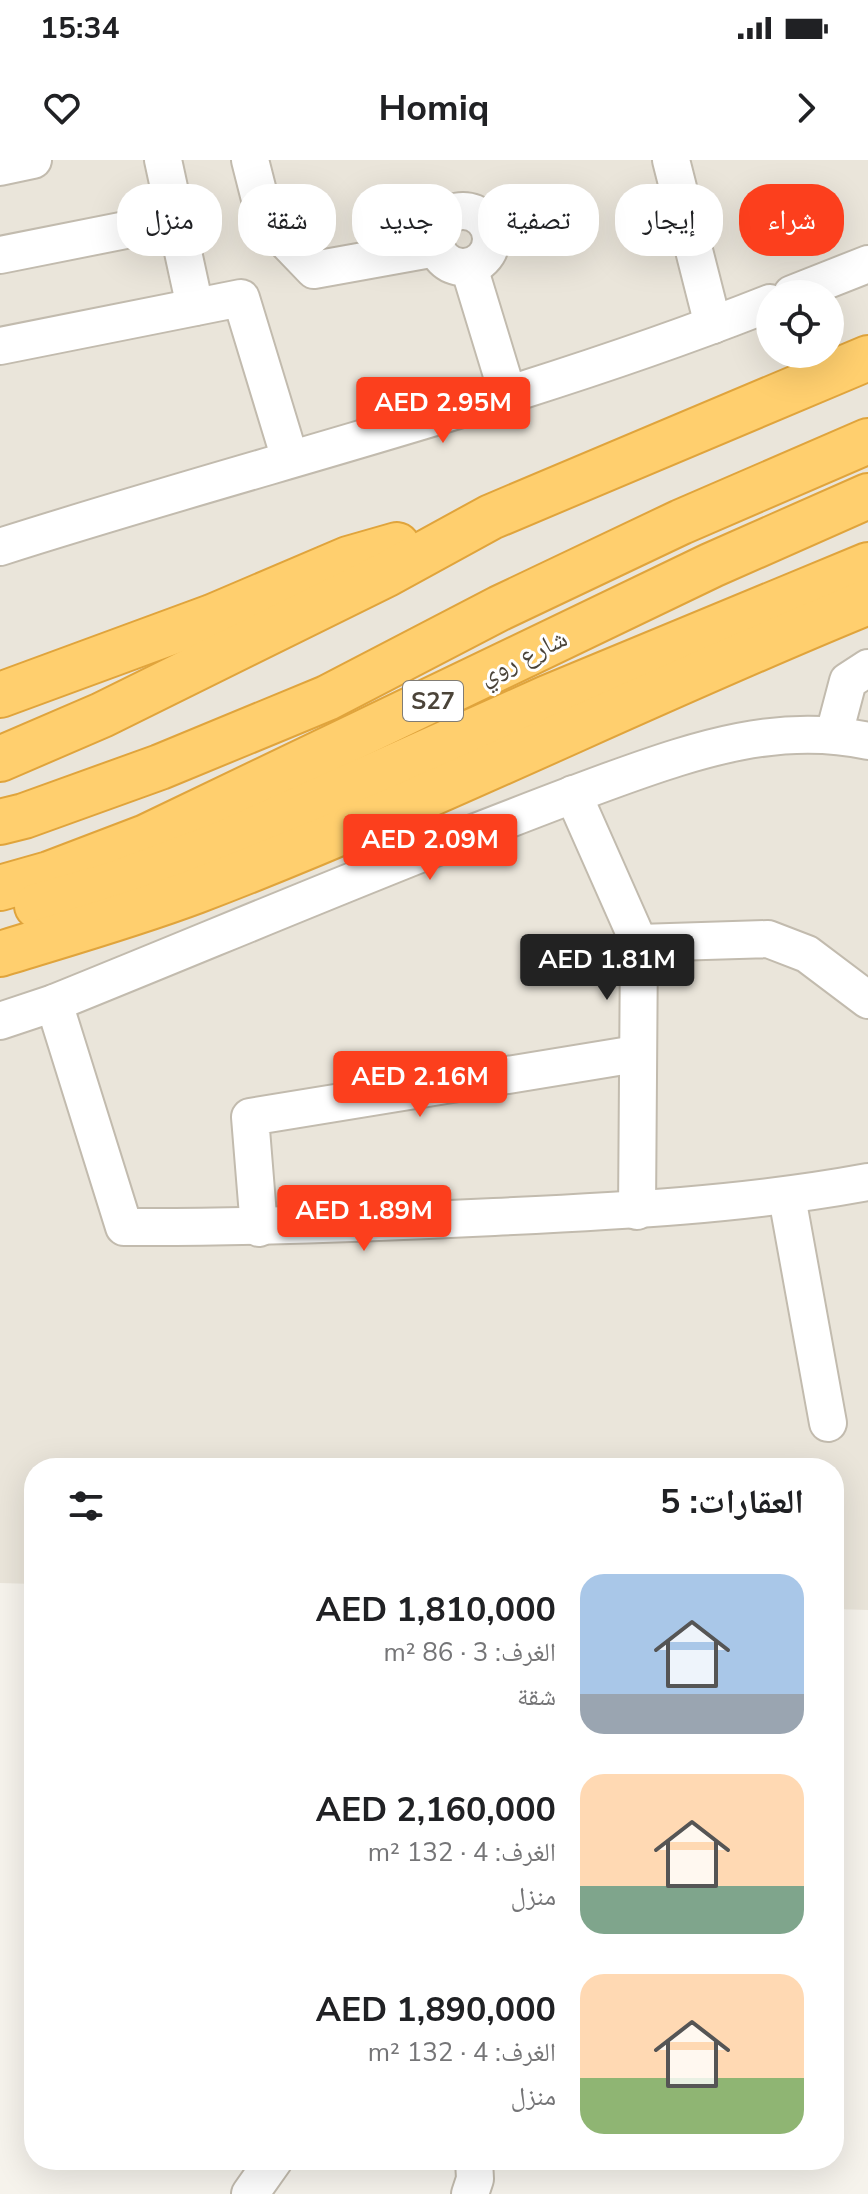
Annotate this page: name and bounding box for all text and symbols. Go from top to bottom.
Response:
text: 15:34 [40,8,119,49]
text: Homiq [379,84,489,133]
icon: heart [40,86,84,130]
icon: forward [784,86,828,130]
chip: منزل [117,184,222,256]
chip: شقة [238,184,336,256]
chip: جديد [352,184,462,256]
chip: تصفية [478,184,599,256]
chip: إيجار [615,184,723,256]
chip: شراء [739,184,844,256]
map controls [756,280,844,368]
button: locate [756,280,844,368]
pin: AED 2.95M [351,377,535,445]
text: AED 2.95M [374,385,512,420]
street label: شارع روي [473,621,574,696]
road number: S27 [403,681,463,721]
pin: AED 2.09M [338,814,522,882]
text: AED 2.09M [361,822,499,857]
pin: AED 1.81M [515,934,699,1002]
text: AED 1.81M [538,942,676,977]
pin: AED 2.16M [328,1051,512,1119]
text: AED 2.16M [351,1059,489,1094]
pin: AED 1.89M [272,1185,456,1253]
text: AED 1.89M [295,1193,433,1228]
text: العقارات: 5 [660,1479,804,1525]
icon: filters [64,1484,108,1528]
text: AED 1,810,000 [316,1587,556,1633]
icon: home [644,1606,740,1702]
text: الغرف: 3 · 86 m² [383,1635,556,1670]
text: شقة [517,1679,556,1714]
text: AED 2,160,000 [316,1787,556,1833]
icon: home [644,1806,740,1902]
text: الغرف: 4 · 132 m² [368,1835,556,1870]
text: منزل [511,1879,556,1914]
text: AED 1,890,000 [316,1987,556,2033]
icon: home [644,2006,740,2102]
text: الغرف: 4 · 132 m² [368,2035,556,2070]
text: منزل [511,2079,556,2114]

